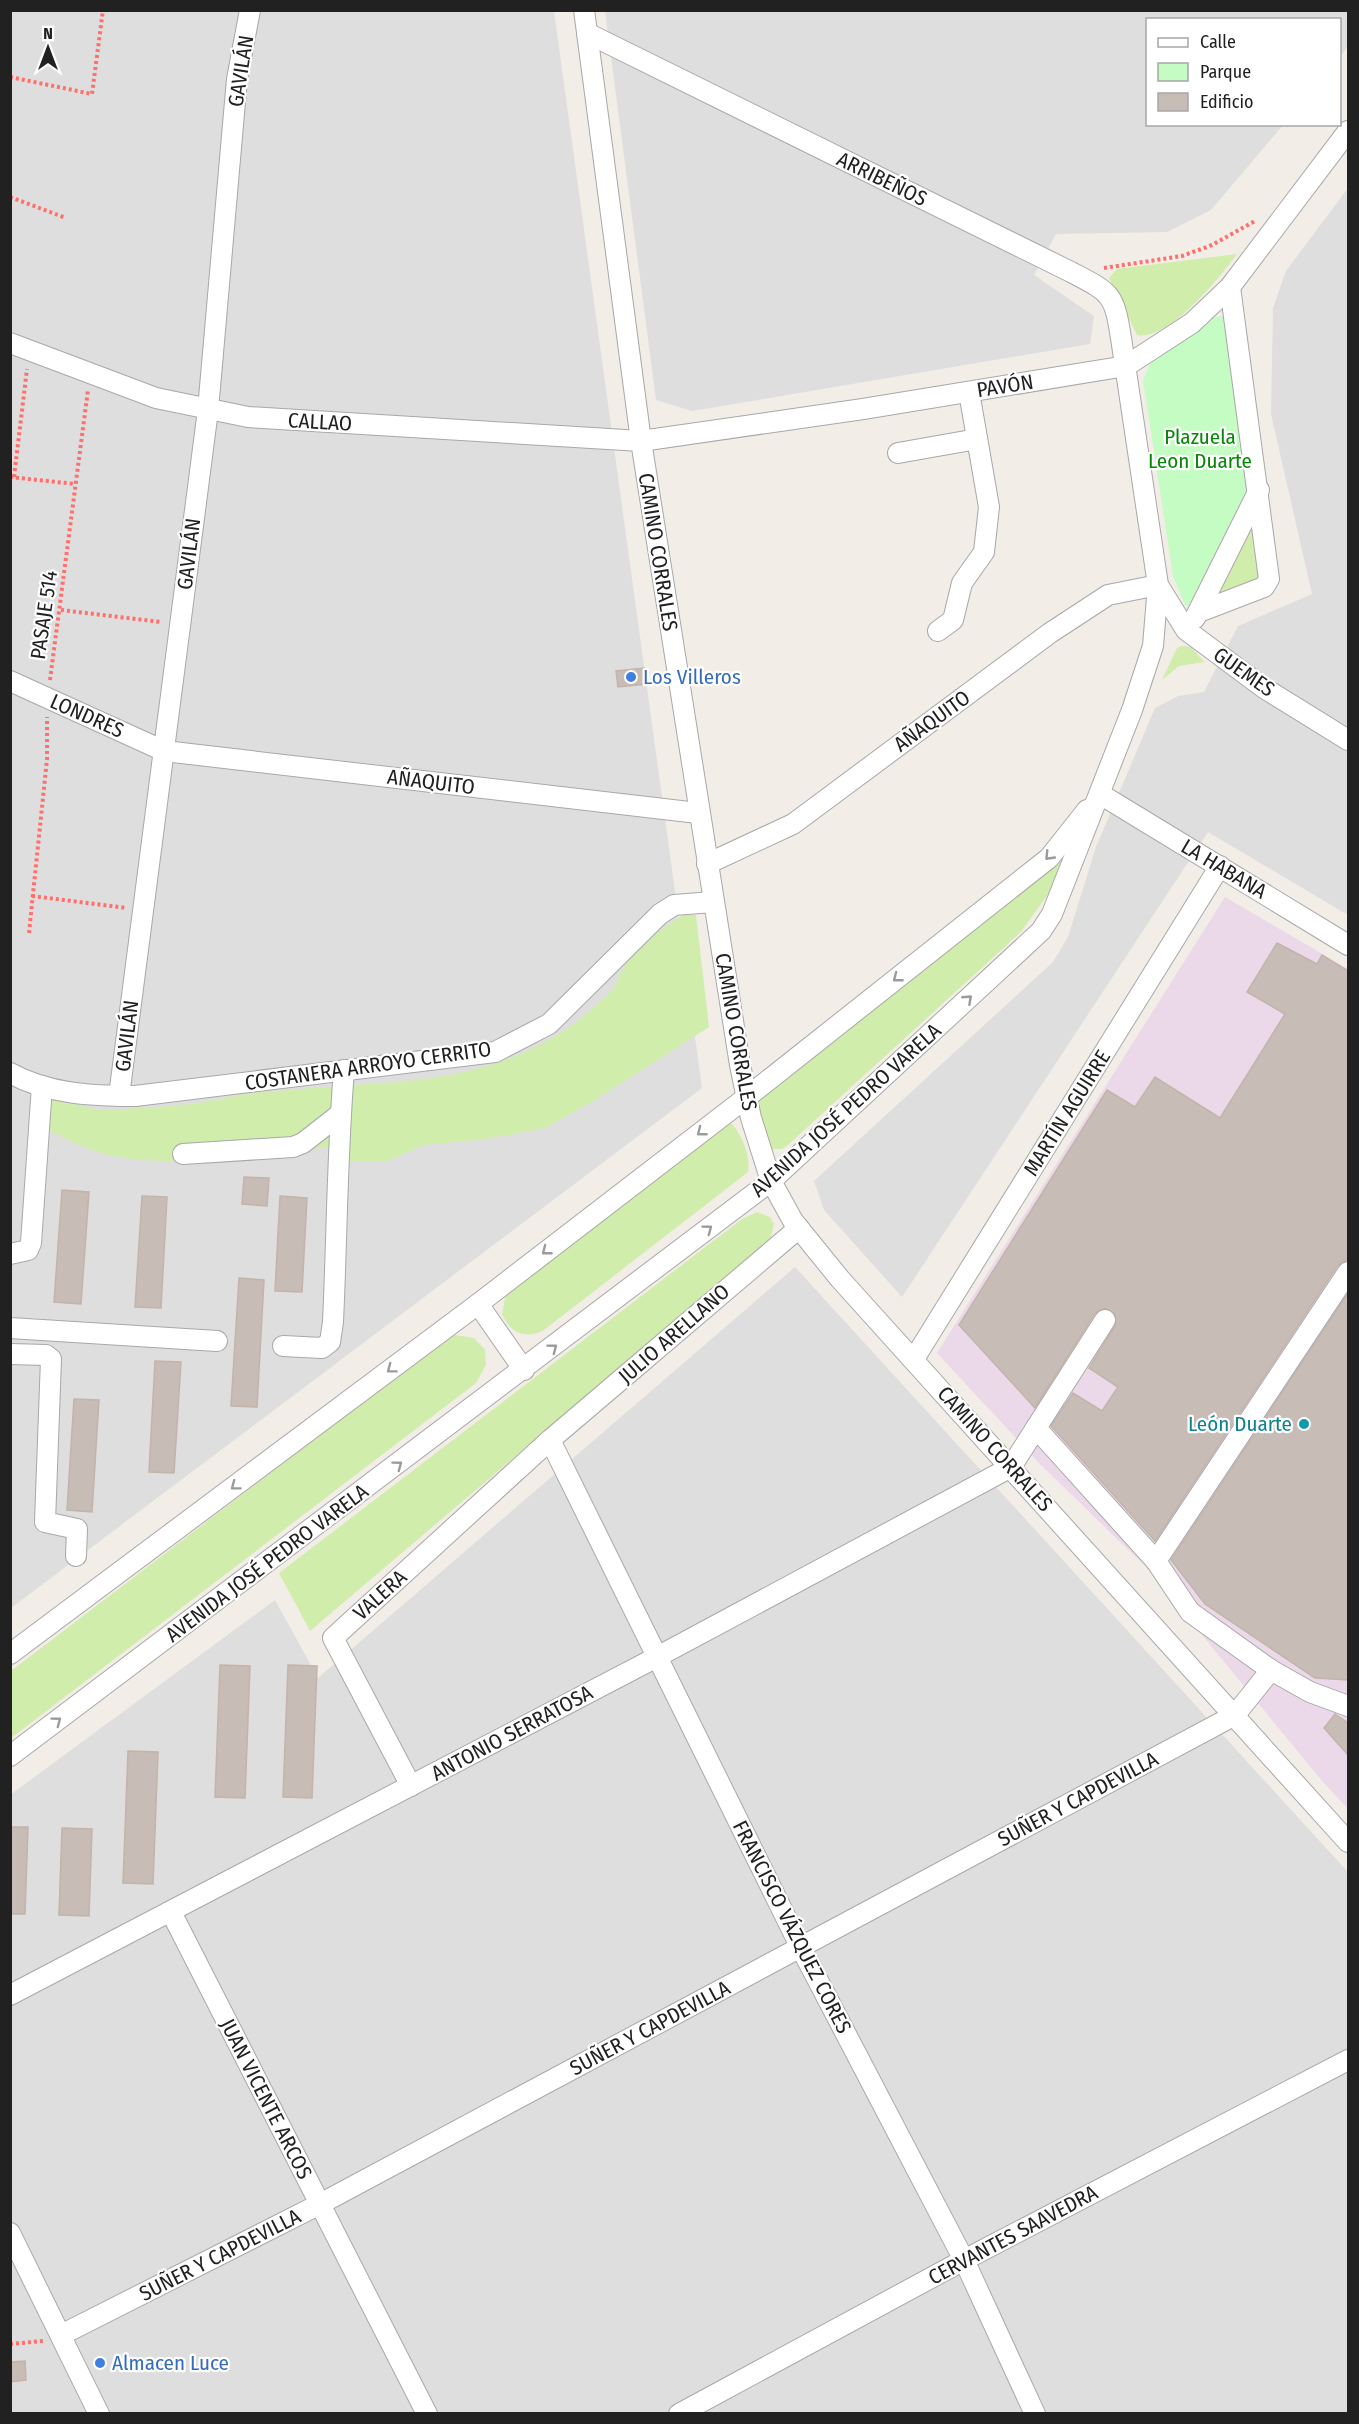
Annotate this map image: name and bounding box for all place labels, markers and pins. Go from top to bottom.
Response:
place label: Los Villeros [643,664,741,690]
marker: Los Villeros [624,670,638,684]
place label: León Duarte [1188,1411,1292,1437]
marker: León Duarte [1297,1417,1311,1431]
place label: Almacen Luce [112,2350,229,2376]
marker: Almacen Luce [93,2356,107,2370]

